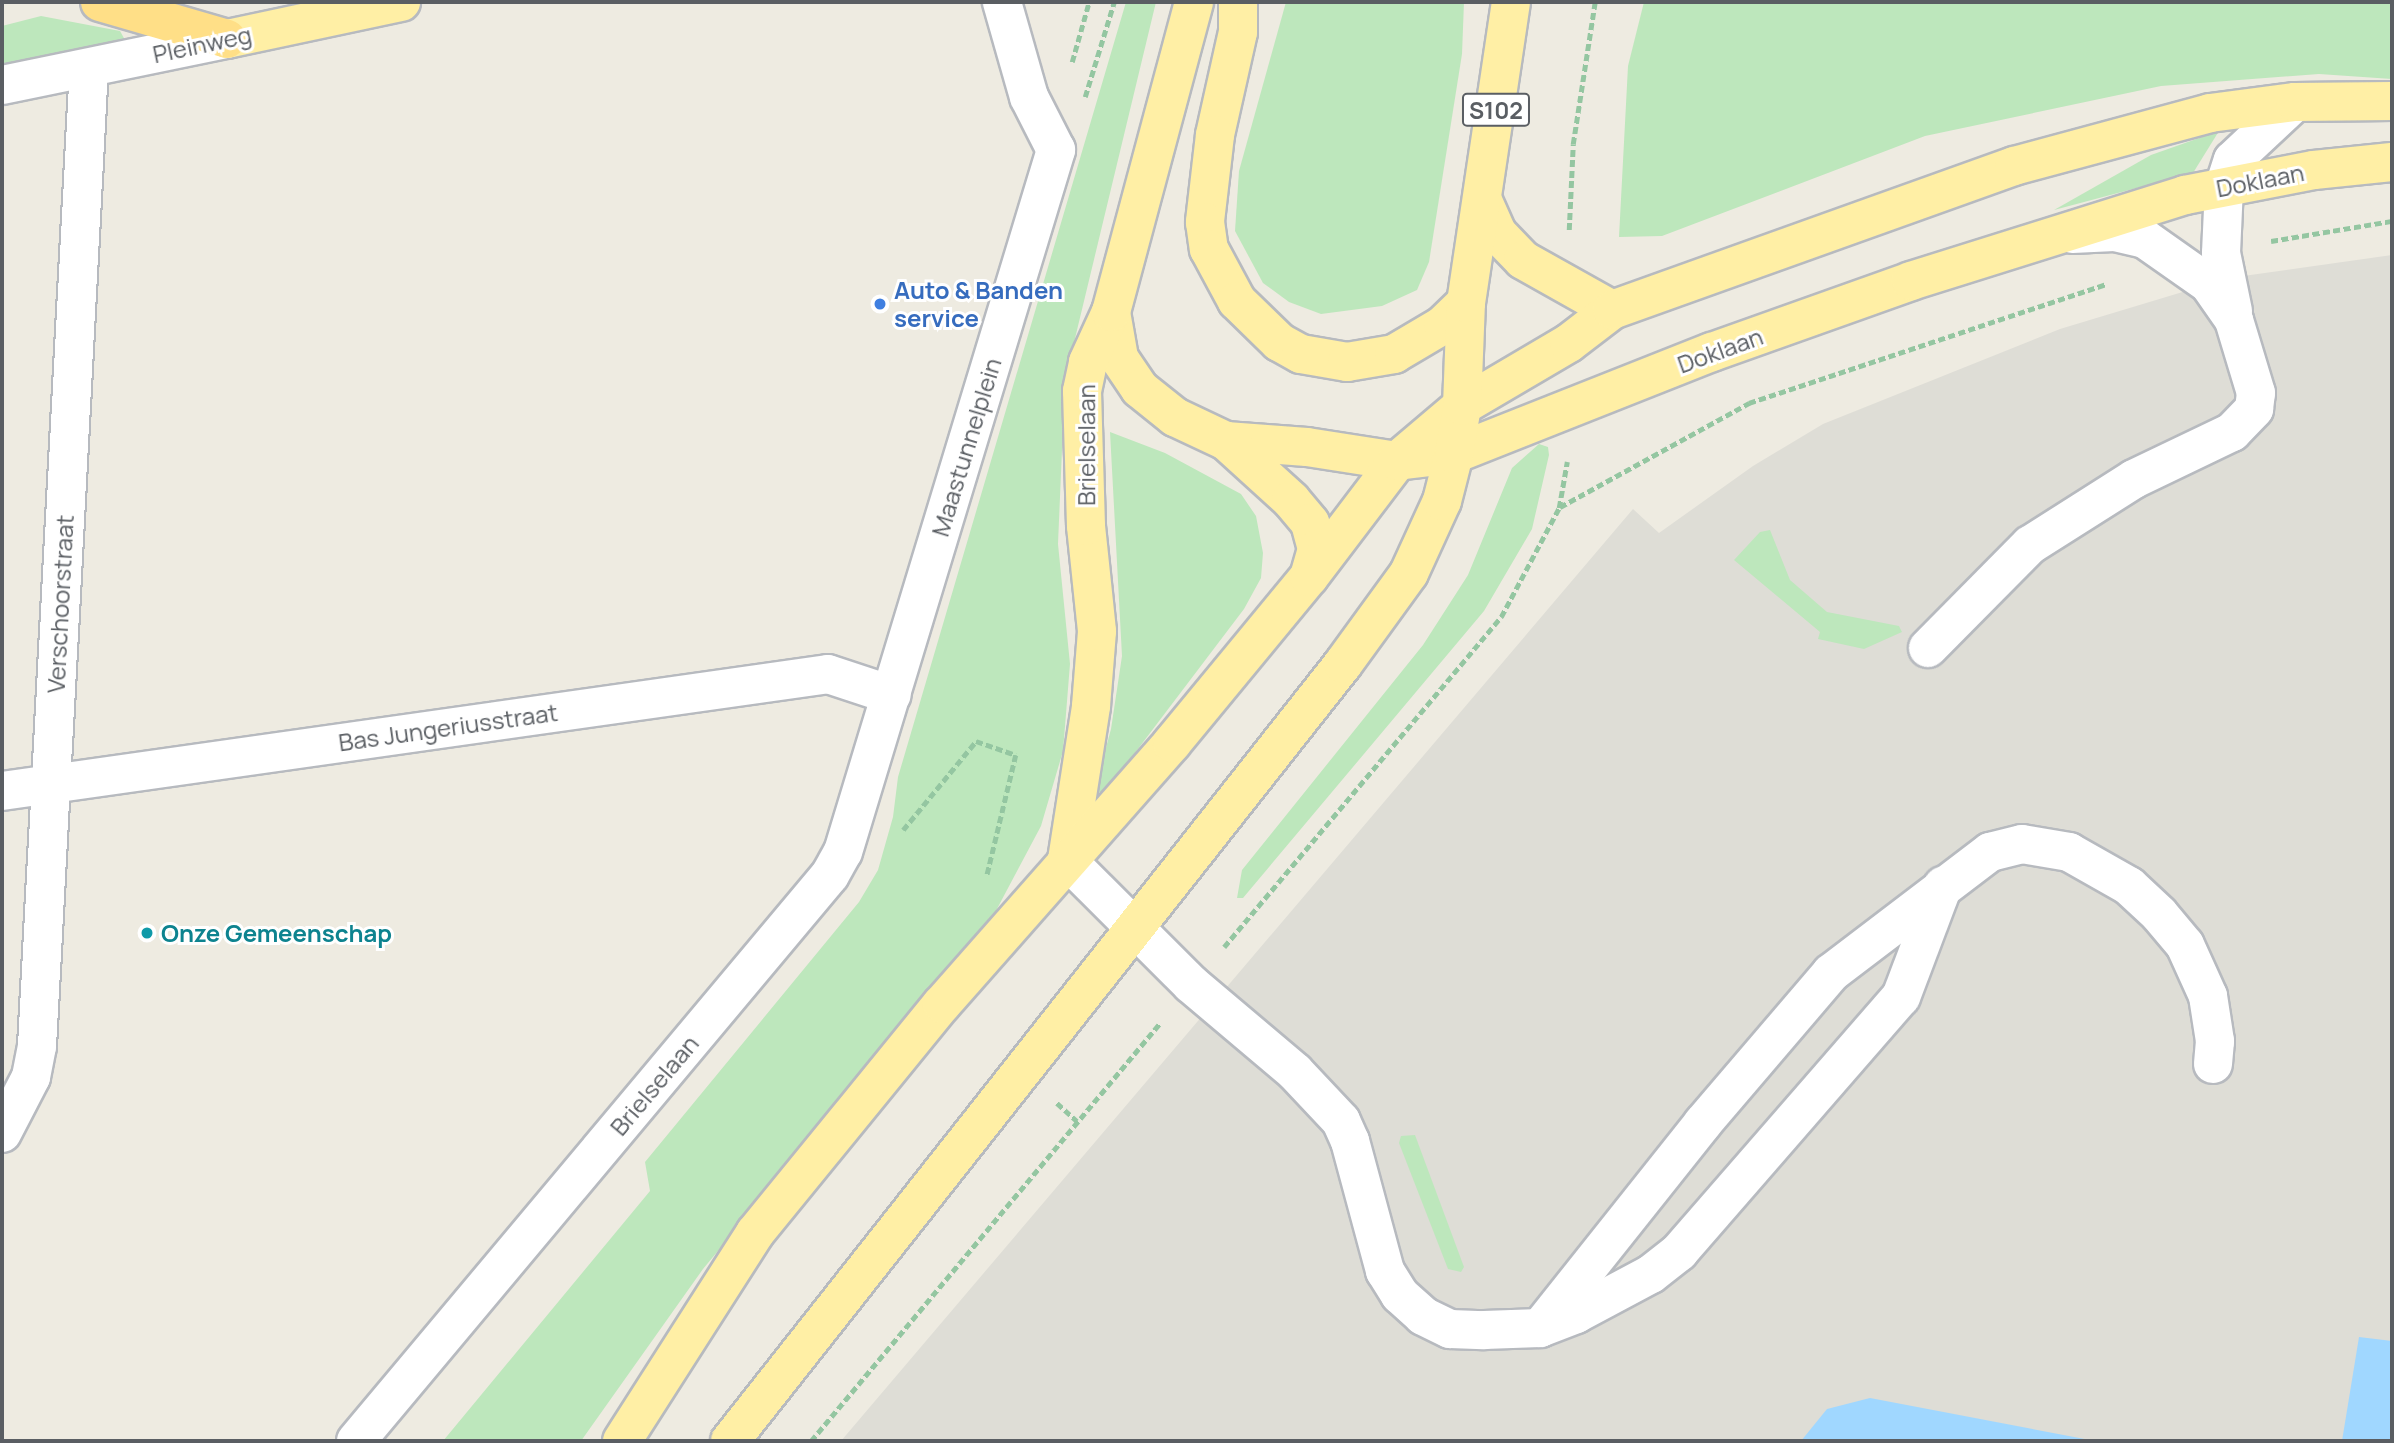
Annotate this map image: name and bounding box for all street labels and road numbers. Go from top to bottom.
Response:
street label: Pleinweg [150,20,254,68]
road number: S102 [1461,90,1531,130]
street label: Doklaan [2214,157,2306,203]
street label: Doklaan [1673,321,1767,379]
street label: Maastunnelplein [925,354,1007,540]
street label: Brielselaan [1072,384,1100,506]
street label: Verschoorstraat [41,514,79,694]
street label: Bas Jungeriusstraat [337,697,559,757]
street label: Brielselaan [604,1029,704,1141]

